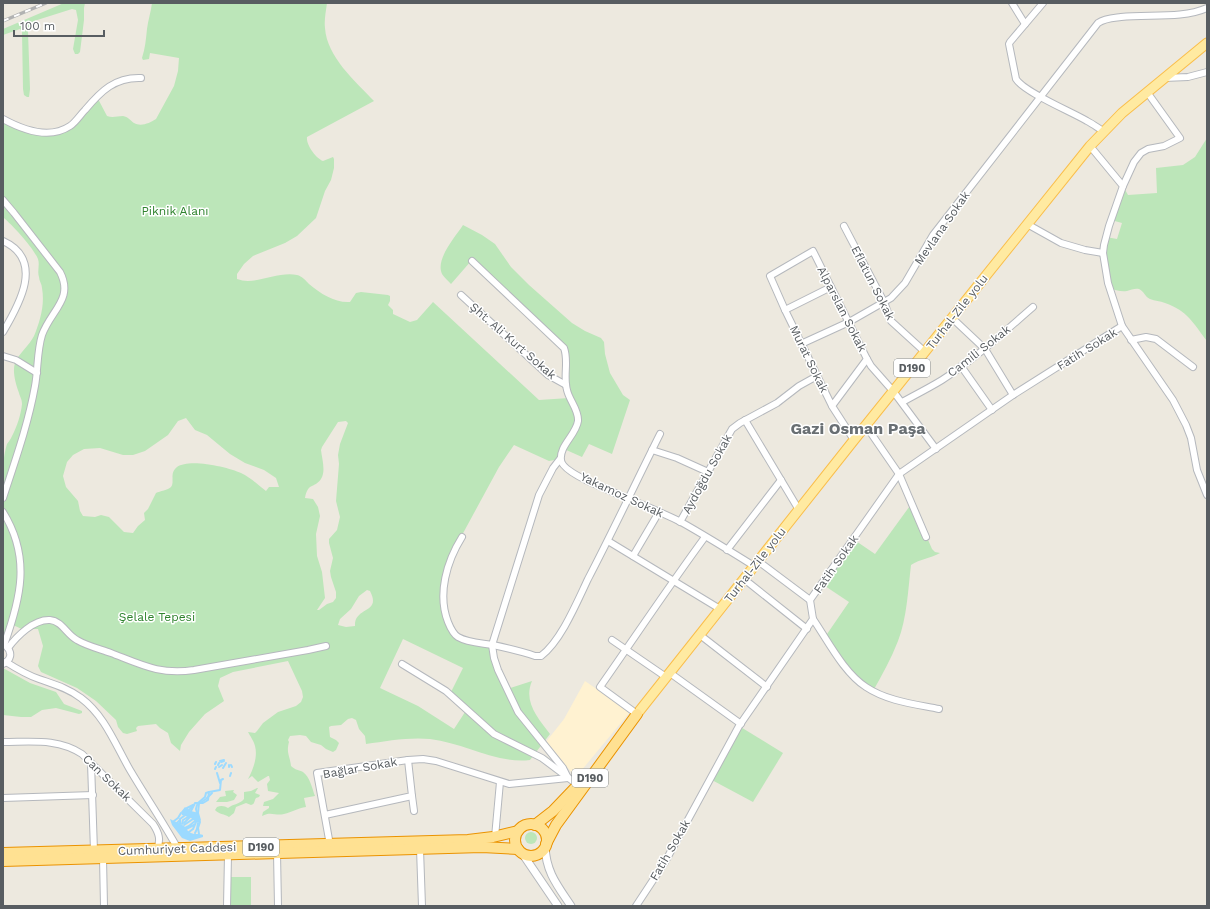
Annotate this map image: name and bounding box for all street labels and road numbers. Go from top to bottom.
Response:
street label: Mevlana Sokak [911,188,973,268]
street label: Eflatun Sokak [848,243,898,323]
street label: Alparslan Sokak [814,264,870,354]
street label: Turhal-Zile yolu [923,272,991,352]
street label: Şht. Ali Kurt Sokak [467,300,559,382]
street label: Camili Sokak [945,322,1013,380]
street label: Murat Sokak [787,323,831,395]
street label: Fatih Sokak [1054,325,1120,373]
road number: D190 [894,359,930,377]
street label: Aydoğdu Sokak [679,432,735,516]
street label: Yakamoz Sokak [578,470,666,521]
street label: Turhal-Zile yolu [721,525,789,605]
street label: Fatih Sokak [811,532,861,596]
street label: Can Sokak [80,752,134,805]
street label: Bağlar Sokak [322,755,399,781]
road number: D190 [572,769,608,787]
street label: Fatih Sokak [647,817,693,883]
road number: D190 [243,838,279,856]
street label: Cumhuriyet Caddesi [118,840,236,858]

